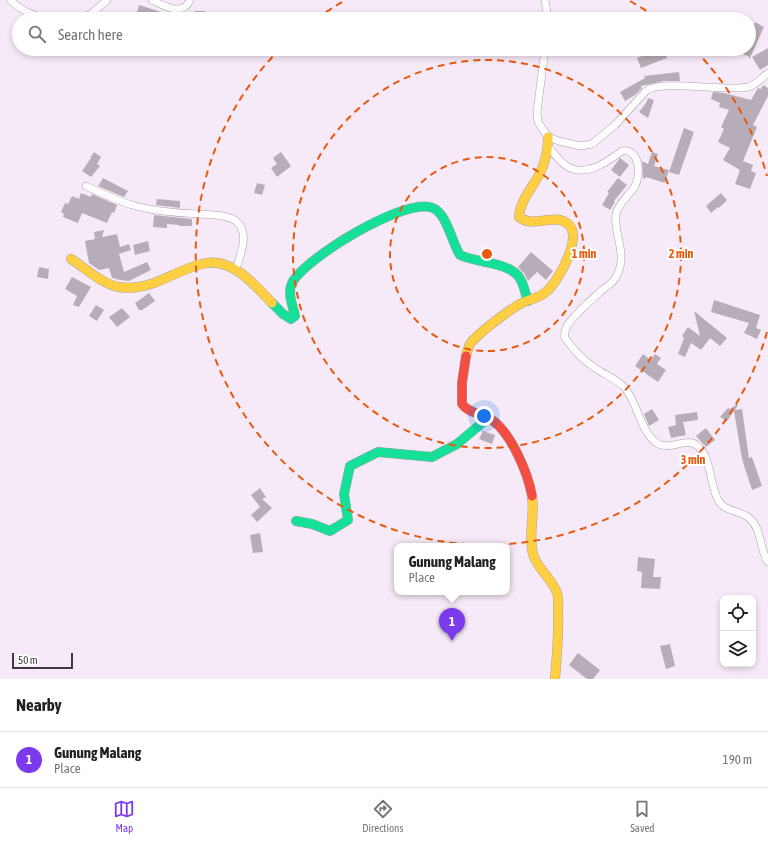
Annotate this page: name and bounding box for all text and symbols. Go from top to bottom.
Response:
search box [12,12,756,56]
icon: search [26,23,48,45]
text: Search here [58,26,123,43]
centre of rings [480,247,494,261]
text: 1 min [572,247,596,261]
text: 2 min [669,247,693,261]
your location [474,406,494,426]
text: 3 min [681,453,705,467]
popup [394,543,510,595]
text: Gunung Malang [408,553,496,570]
text: Place [408,570,435,585]
map controls [720,595,756,667]
button: locate [720,595,756,631]
pin: 1 [439,608,465,641]
button: layers [720,631,756,667]
scale bar [12,651,73,670]
text: 50 m [18,654,38,666]
text: Nearby [16,695,62,715]
text: Gunung Malang [54,744,141,761]
text: 1 [26,752,32,767]
text: 190 m [723,752,752,767]
text: Place [54,761,81,776]
tab: Map [113,798,135,834]
tab: Directions [362,798,403,834]
tab: Saved [630,798,655,834]

